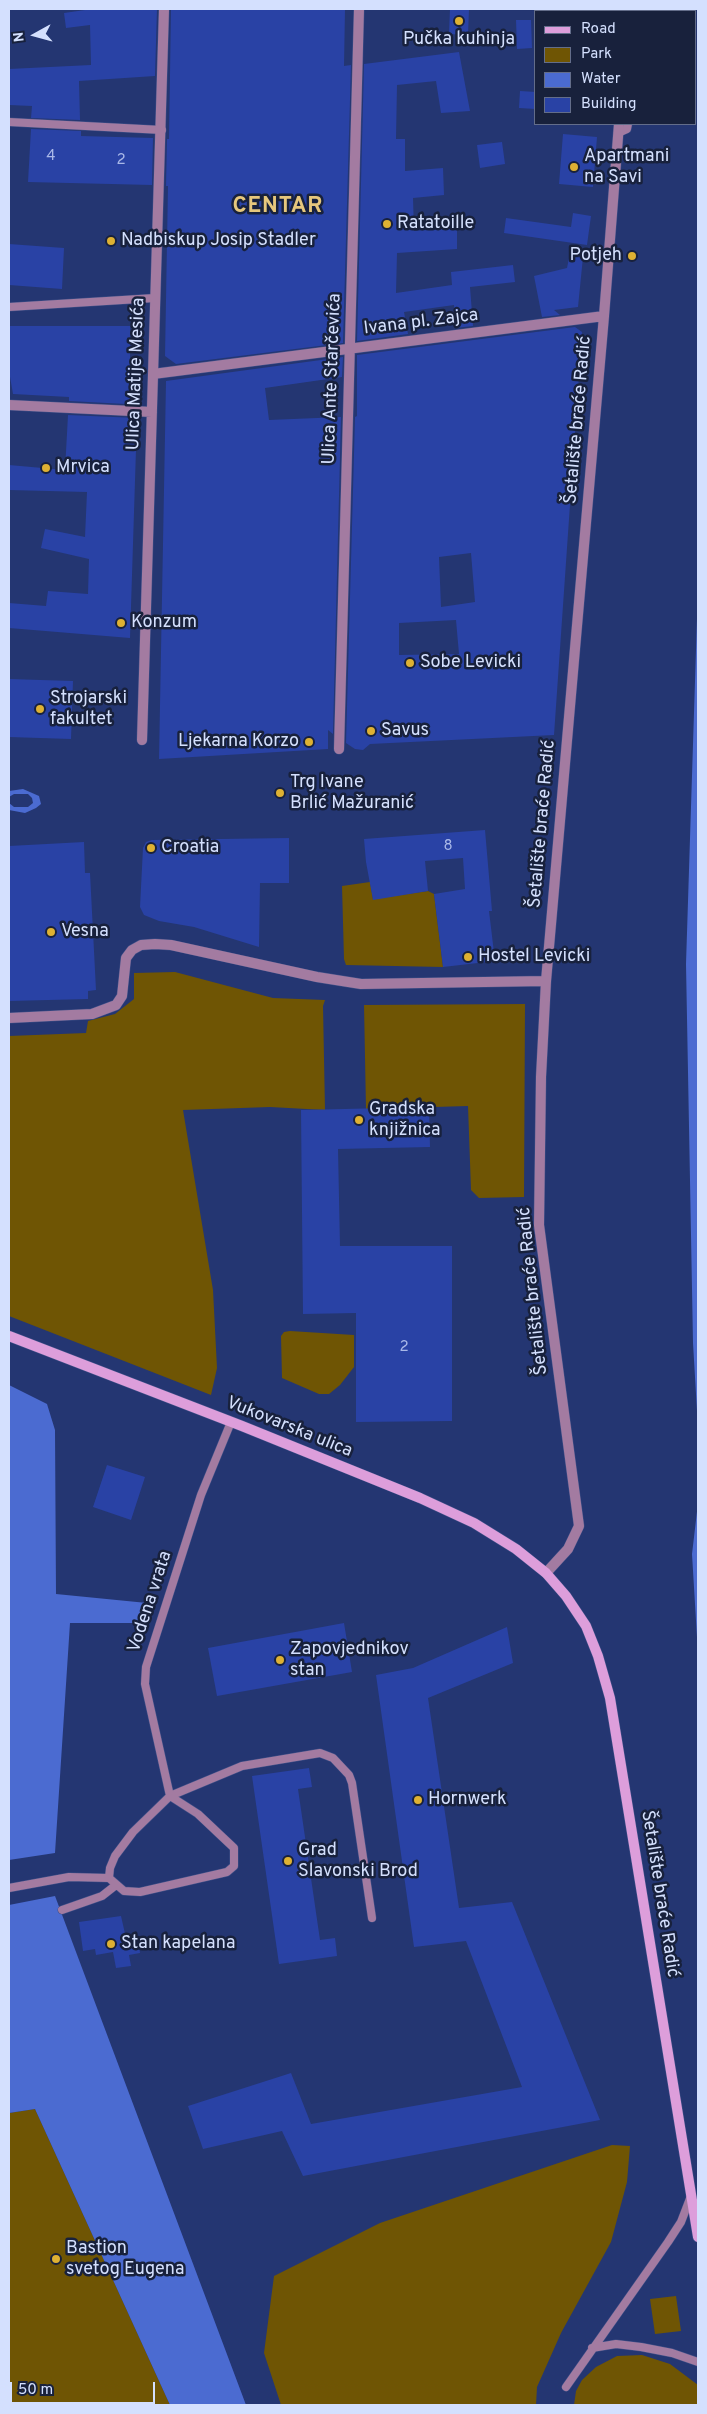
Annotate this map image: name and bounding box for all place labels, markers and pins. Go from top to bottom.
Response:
marker: Pučka kuhinja [453,15,465,27]
place label: Pučka kuhinja [403,29,515,51]
place label: Apartmani na Savi [584,146,669,188]
marker: Apartmani na Savi [568,161,580,173]
place label: Ratatoille [397,213,474,235]
marker: Ratatoille [381,218,393,230]
place label: Nadbiskup Josip Stadler [121,230,316,252]
marker: Nadbiskup Josip Stadler [105,235,117,247]
place label: Potjeh [570,245,622,267]
marker: Potjeh [626,250,638,262]
place label: Mrvica [56,457,110,479]
marker: Mrvica [40,462,52,474]
place label: Konzum [131,612,197,634]
marker: Konzum [115,617,127,629]
place label: Sobe Levicki [420,652,521,674]
marker: Sobe Levicki [404,657,416,669]
place label: Strojarski fakultet [50,688,127,731]
marker: Strojarski fakultet [34,703,46,715]
place label: Savus [381,720,429,742]
marker: Savus [365,725,377,737]
place label: Ljekarna Korzo [178,731,299,753]
marker: Ljekarna Korzo [303,736,315,748]
place label: Trg Ivane Brlić Mažuranić [290,772,414,814]
marker: Trg Ivane Brlić Mažuranić [274,787,286,799]
place label: Croatia [161,837,219,859]
marker: Croatia [145,842,157,854]
place label: Vesna [61,921,109,943]
marker: Vesna [45,926,57,938]
place label: Hostel Levicki [478,946,590,968]
marker: Hostel Levicki [462,951,474,963]
place label: Gradska knjižnica [369,1099,441,1142]
marker: Gradska knjižnica [353,1114,365,1126]
place label: Zapovjednikov stan [290,1639,409,1682]
marker: Zapovjednikov stan [274,1654,286,1666]
place label: Hornwerk [428,1789,506,1811]
marker: Hornwerk [412,1794,424,1806]
place label: Grad Slavonski Brod [298,1840,418,1882]
marker: Grad Slavonski Brod [282,1855,294,1867]
place label: Stan kapelana [121,1933,235,1955]
marker: Stan kapelana [105,1938,117,1950]
place label: Bastion svetog Eugena [66,2238,185,2280]
marker: Bastion svetog Eugena [50,2253,62,2265]

